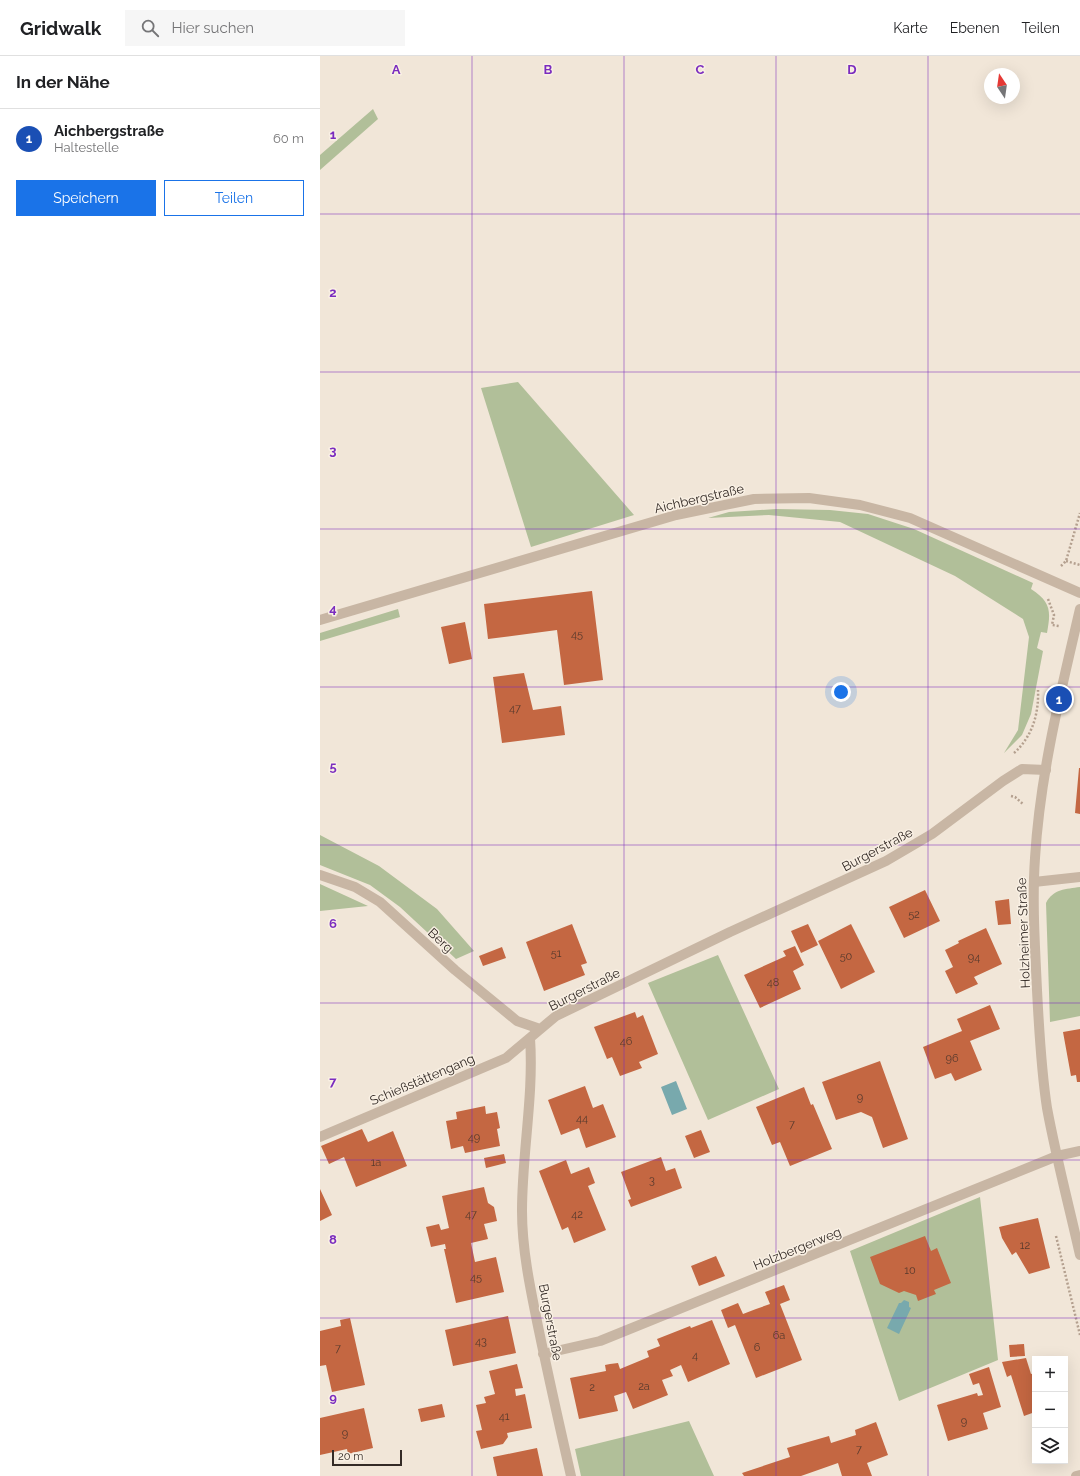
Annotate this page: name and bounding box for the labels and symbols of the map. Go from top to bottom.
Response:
text: A [392,62,401,77]
text: B [544,62,553,77]
text: C [696,62,705,77]
text: D [847,62,857,77]
north arrow [984,68,1020,104]
text: 1 [330,127,337,142]
text: 2 [329,285,337,300]
text: 3 [329,443,337,458]
street label: Aichbergstraße [653,481,746,516]
text: 4 [329,601,337,616]
house number: 45 [571,628,583,641]
your location [831,682,851,702]
pin: 1 [1046,684,1072,714]
house number: 47 [509,702,521,715]
text: 5 [329,759,337,774]
street label: Burgerstraße [839,824,916,874]
street label: Holzheimer Straße [1014,877,1033,989]
house number: 52 [908,908,920,921]
text: 6 [329,916,337,931]
street label: Berg [425,925,456,956]
house number: 51 [551,947,562,960]
house number: 50 [840,950,853,963]
house number: 94 [968,951,980,964]
street label: Burgerstraße [546,965,623,1014]
house number: 48 [767,976,779,989]
house number: 46 [620,1035,633,1048]
street label: Schießstättengang [368,1051,477,1108]
house number: 96 [945,1052,959,1065]
text: 7 [329,1074,337,1089]
house number: 9 [857,1091,863,1104]
house number: 44 [576,1112,588,1125]
house number: 7 [789,1118,795,1131]
house number: 49 [468,1131,480,1144]
house number: 1a [371,1156,381,1169]
house number: 3 [649,1174,655,1187]
house number: 47 [465,1208,477,1221]
house number: 42 [571,1208,583,1221]
street label: Holzbergerweg [751,1224,843,1273]
text: 8 [329,1232,337,1247]
house number: 12 [1020,1239,1030,1252]
house number: 10 [904,1264,916,1277]
house number: 45 [470,1271,482,1284]
street label: Burgerstraße [536,1282,565,1362]
house number: 6a [773,1329,785,1342]
house number: 43 [475,1335,487,1348]
house number: 6 [754,1341,761,1354]
house number: 7 [335,1342,341,1355]
house number: 4 [692,1349,698,1362]
house number: 2a [638,1380,650,1393]
house number: 2 [589,1381,595,1394]
text: 9 [329,1390,337,1405]
house number: 41 [499,1410,510,1423]
house number: 9 [961,1415,967,1428]
house number: 9 [342,1427,348,1440]
house number: 7 [856,1443,862,1456]
scale bar [332,1448,402,1467]

